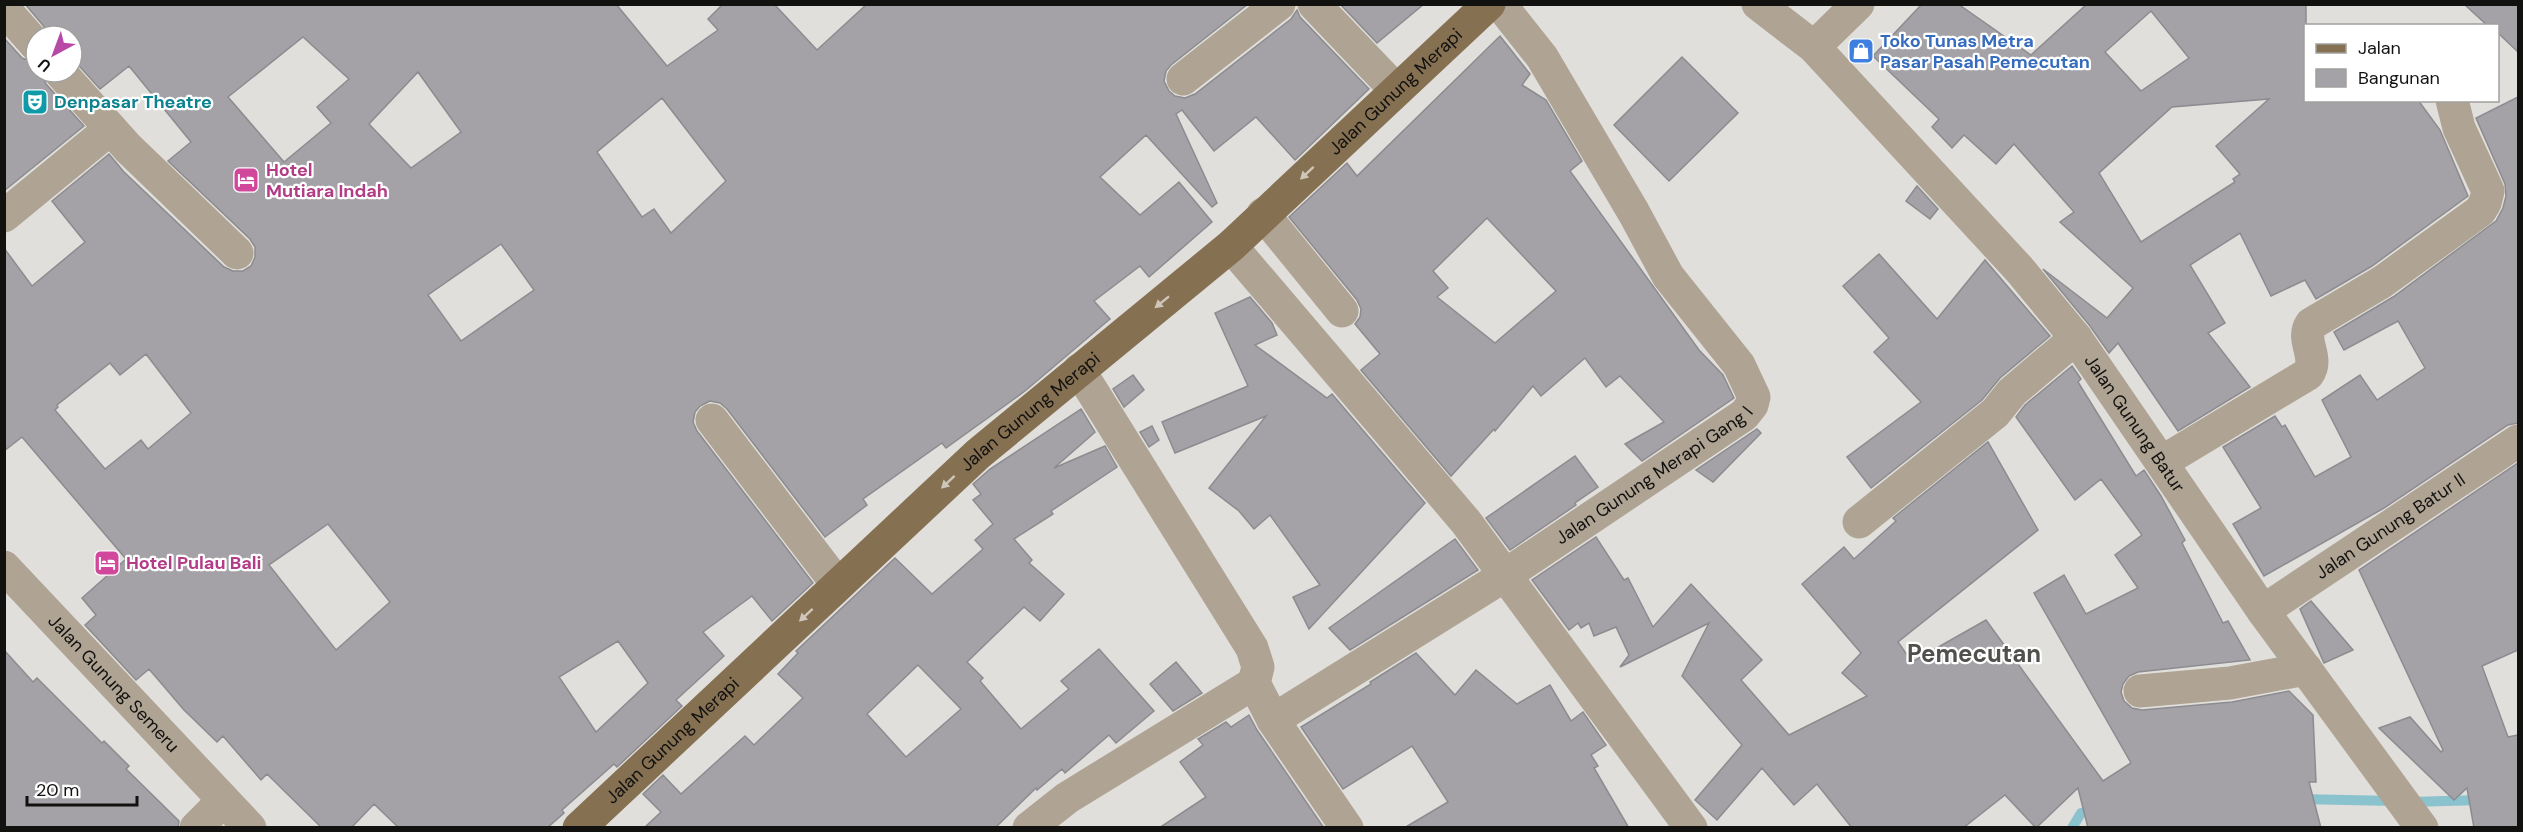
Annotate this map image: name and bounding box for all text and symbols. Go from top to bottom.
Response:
street label: Jalan Gunung Merapi [1323,23,1468,160]
north arrow [24,24,84,84]
legend [2304,24,2499,102]
place label: Toko Tunas Metra Pasar Pasah Pemecutan [1880,29,2090,74]
shop icon: Toko Tunas Metra Pasar Pasah Pemecutan [1846,36,1876,66]
text: Jalan [2358,36,2401,60]
text: U [33,53,56,76]
text: Bangunan [2358,66,2440,90]
theatre icon: Denpasar Theatre [20,87,50,117]
place label: Denpasar Theatre [54,90,212,114]
place label: Hotel Mutiara Indah [266,158,388,203]
hotel icon: Hotel Mutiara Indah [231,165,261,195]
one-way arrow [1300,166,1315,180]
one-way arrow [1154,296,1169,308]
street label: Jalan Gunung Merapi [955,347,1105,477]
street label: Jalan Gunung Batur [2079,350,2191,497]
street label: Jalan Gunung Merapi Gang I [1551,401,1758,550]
street label: Jalan Gunung Batur II [2311,468,2470,585]
one-way arrow [941,475,956,489]
hotel icon: Hotel Pulau Bali [92,548,122,578]
place label: Hotel Pulau Bali [126,551,262,575]
one-way arrow [798,608,813,622]
street label: Jalan Gunung Semeru [43,609,185,758]
district label: Pemecutan [1907,638,2041,669]
street label: Jalan Gunung Merapi [600,672,744,809]
scale bar [27,769,136,807]
text: 20 m [36,778,79,802]

